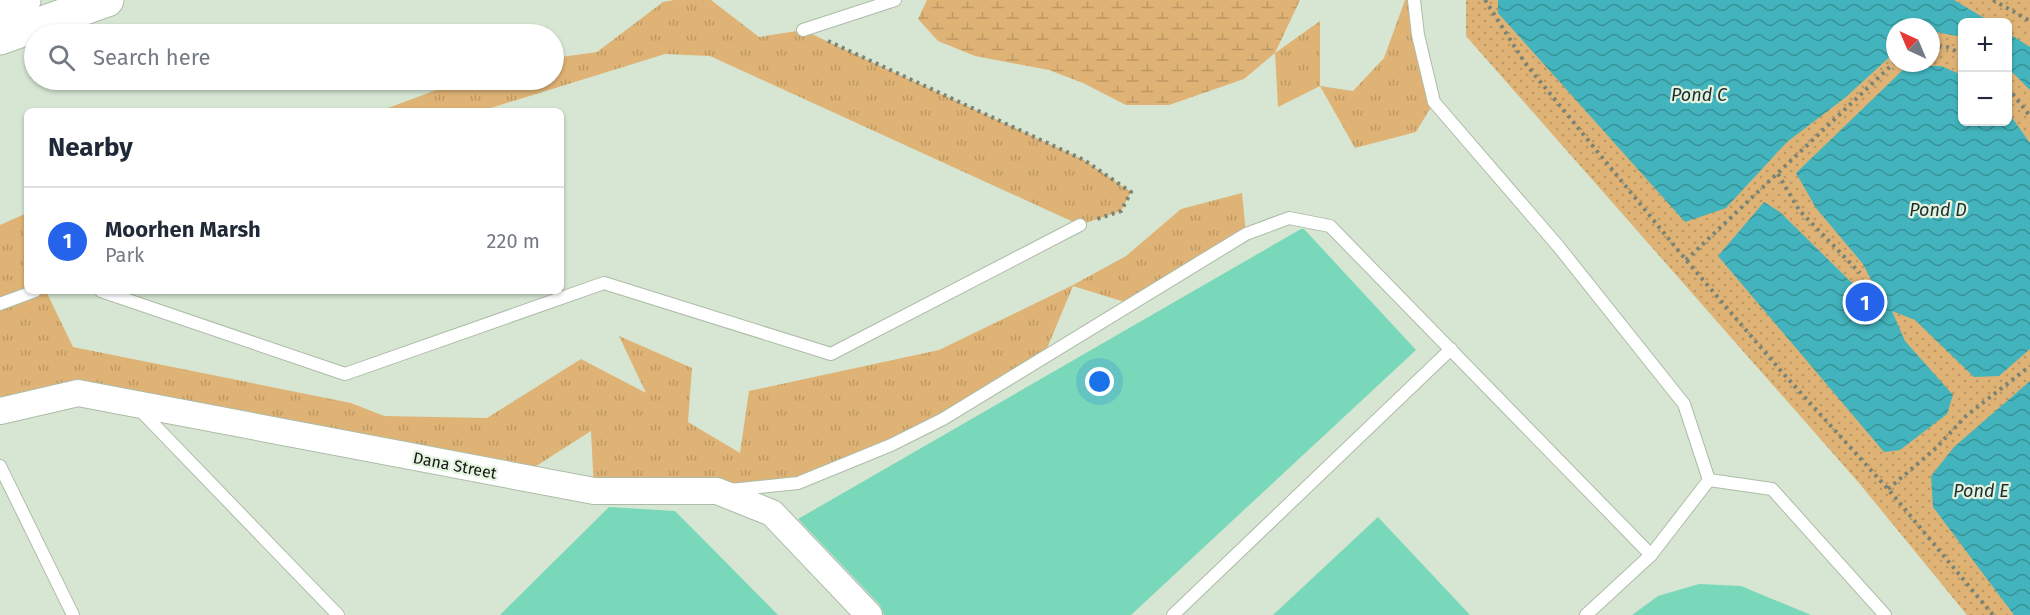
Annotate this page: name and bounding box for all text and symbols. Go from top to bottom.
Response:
north arrow [1886,18,1940,72]
map controls [1958,18,2012,126]
button: + [1958,18,2012,72]
search box [24,24,564,90]
icon: search [45,41,78,74]
text: Search here [93,44,211,71]
button: − [1958,72,2012,126]
water label: Pond C [1671,84,1728,106]
text: Nearby [48,132,133,163]
water label: Pond D [1909,199,1967,221]
text: Moorhen Marsh [105,216,261,243]
text: 1 [63,229,72,253]
text: 220 m [487,229,540,253]
text: Park [105,243,144,267]
pin: 1 [1846,280,1884,324]
your location [1085,367,1114,396]
street label: Dana Street [412,448,498,483]
water label: Pond E [1953,480,2009,502]

